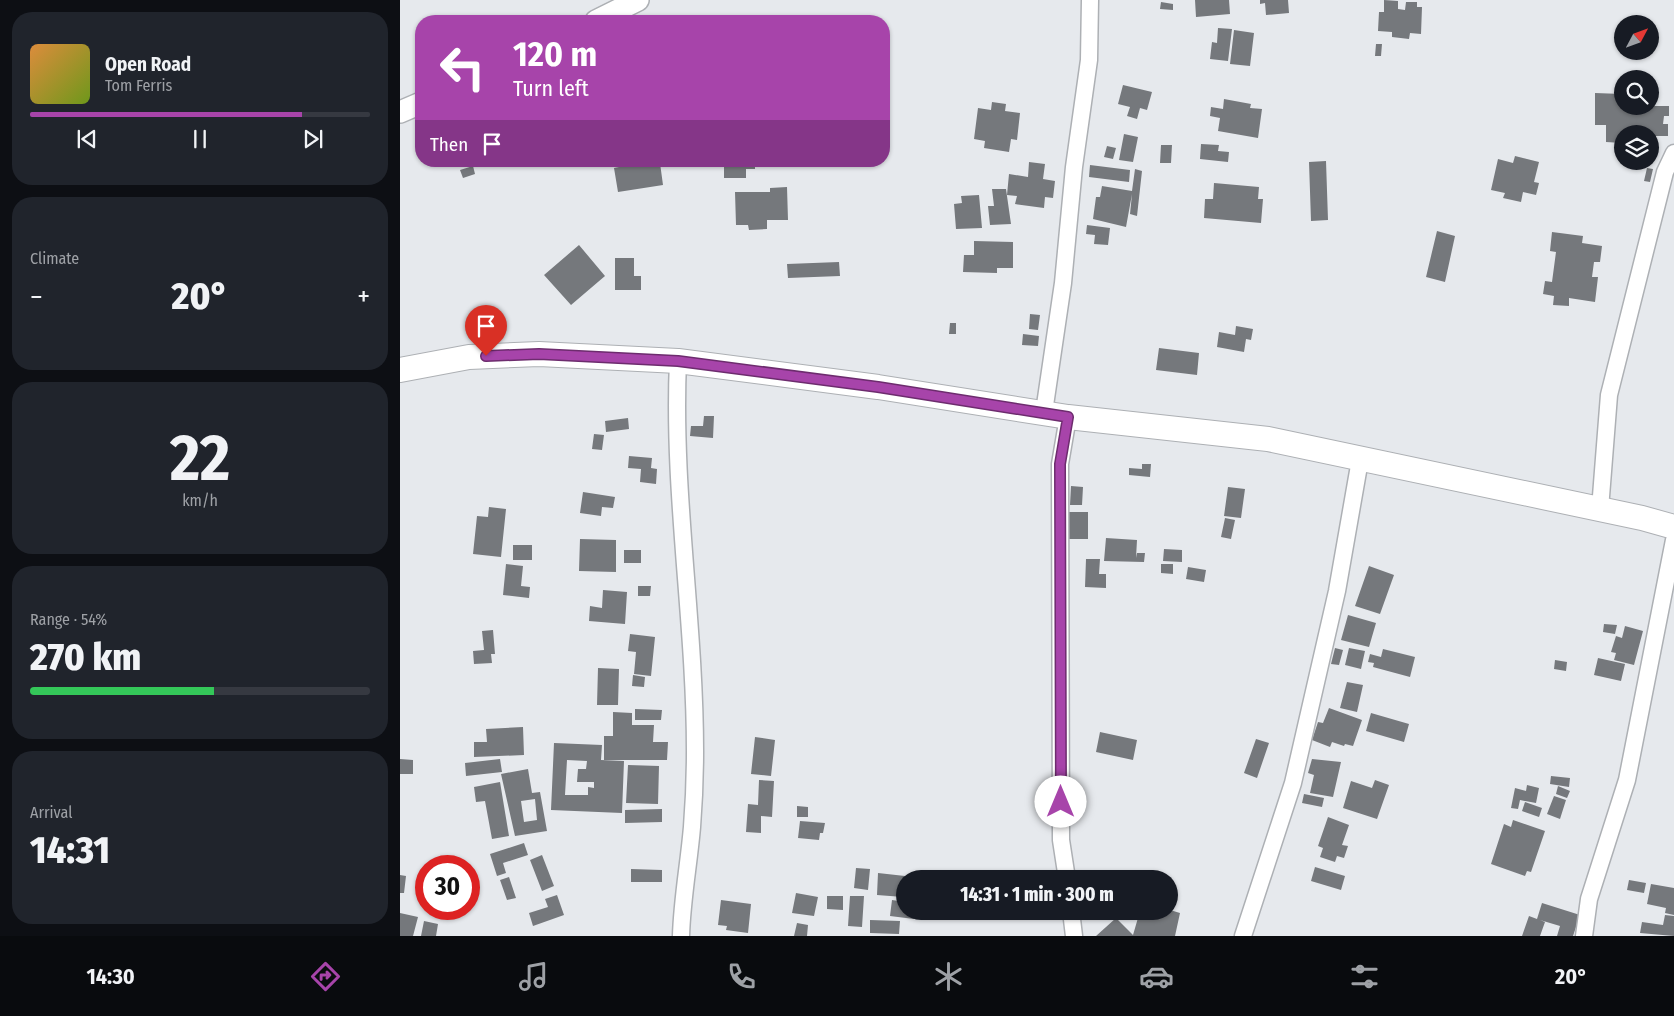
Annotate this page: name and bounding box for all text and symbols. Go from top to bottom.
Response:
north arrow [1614,15,1659,60]
map controls [1614,15,1659,170]
text: 120 m [513,33,597,75]
icon: left [430,35,495,100]
text: Open Road [105,53,191,76]
button: search [1614,70,1659,115]
text: Turn left [513,75,589,102]
text: Tom Ferris [105,76,172,95]
icon: previous [73,125,101,153]
icon: pause [186,125,214,153]
icon: next [299,125,327,153]
button: layers [1614,125,1659,170]
icon: arrive [478,130,506,158]
text: Then [430,133,468,156]
text: Climate [30,249,79,268]
text: 20° [172,273,228,319]
text: − [30,280,43,313]
text: + [357,280,370,313]
pin [465,305,507,356]
icon: arrive [472,312,500,340]
text: 22 [170,419,230,497]
text: km/h [182,491,218,510]
text: Range · 54% [30,610,107,629]
text: 270 km [30,634,141,680]
position arrow [1034,775,1086,827]
text: Arrival [30,803,72,822]
text: 14:31 [30,827,110,873]
speed limit sign: 30 [415,855,480,920]
text: 14:31 · 1 min · 300 m [960,883,1114,906]
icon: directions [308,959,343,994]
icon: music [516,959,551,994]
icon: phone [724,959,759,994]
icon: climate [931,959,966,994]
icon: car [1139,959,1174,994]
icon: filters [1347,959,1382,994]
text: 14:30 [86,963,135,990]
text: 20° [1555,963,1588,990]

